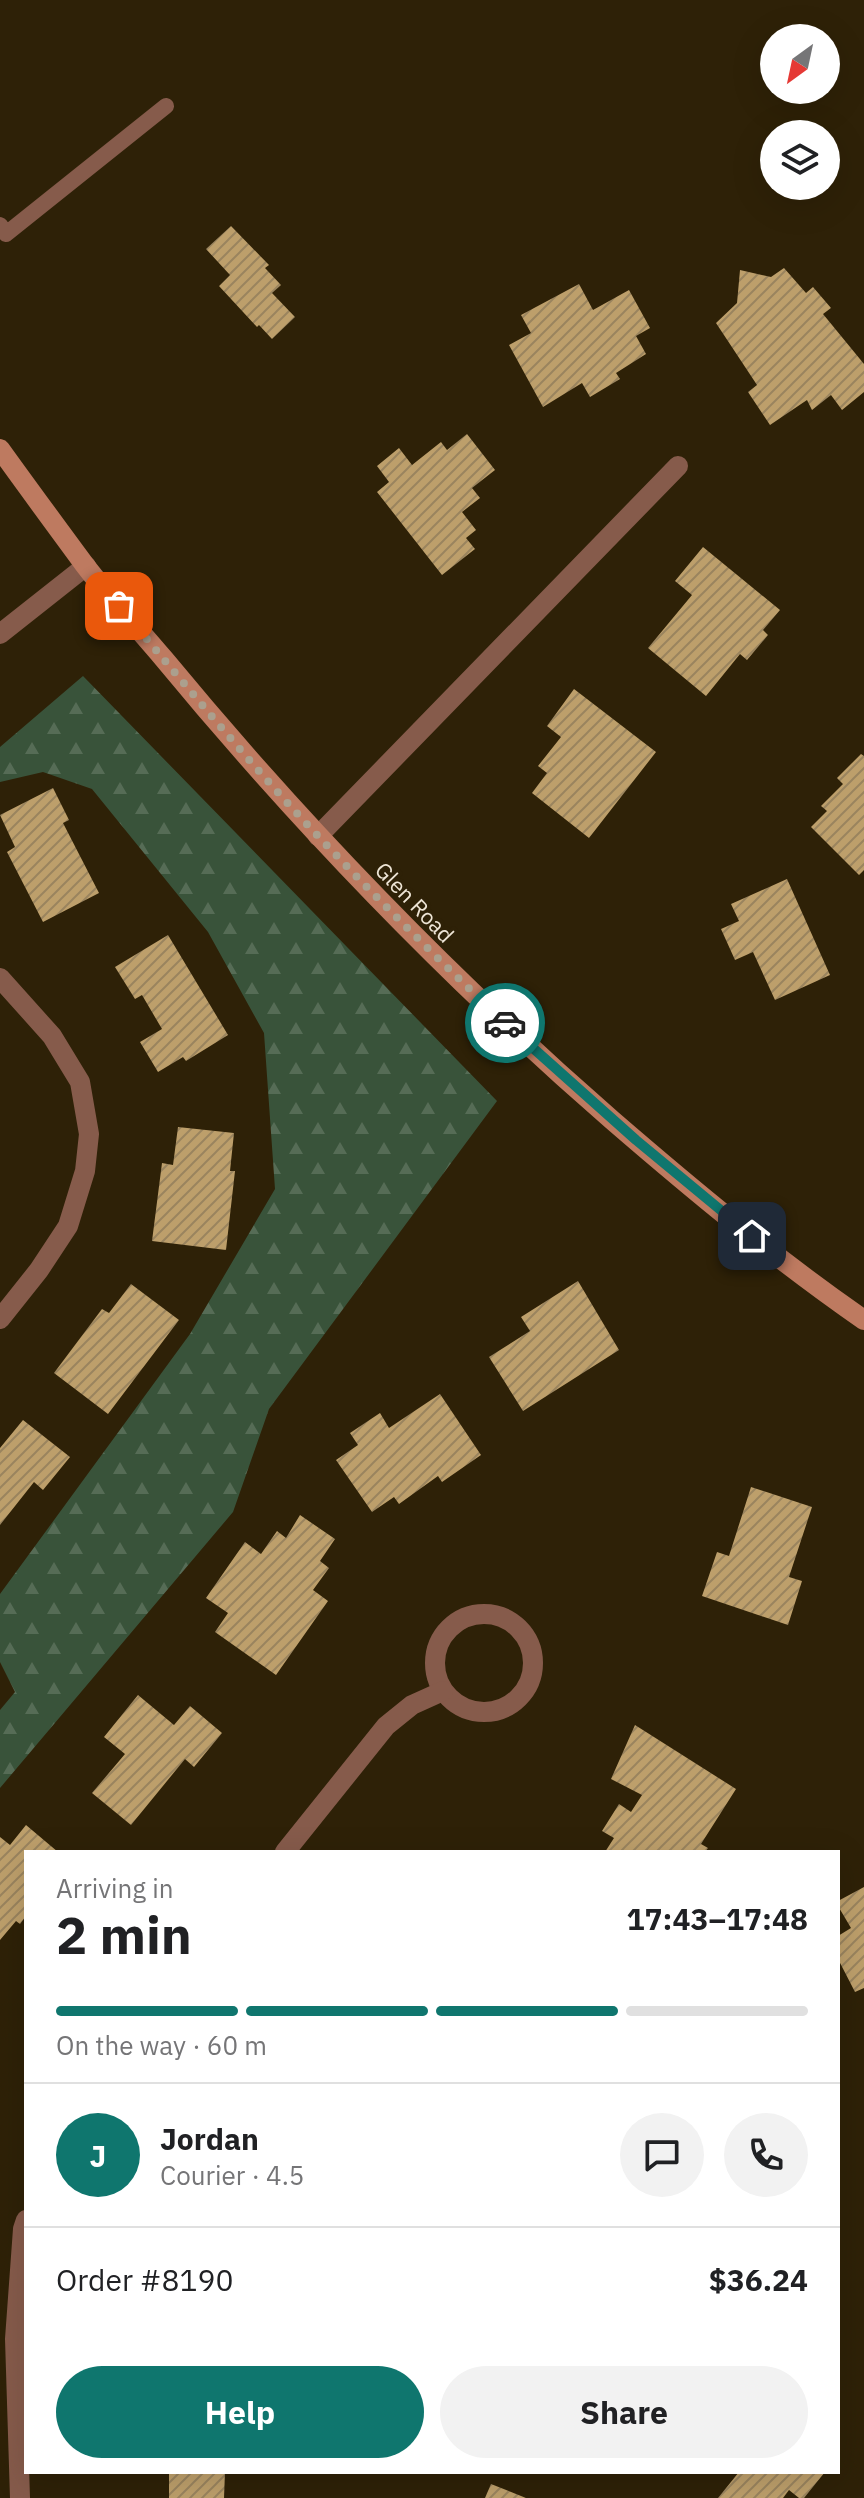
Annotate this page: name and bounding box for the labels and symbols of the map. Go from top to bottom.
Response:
north arrow [760,24,840,104]
pin [85,572,153,640]
street label: Glen Road [369,855,461,949]
courier [465,983,545,1063]
pin [718,1202,786,1270]

